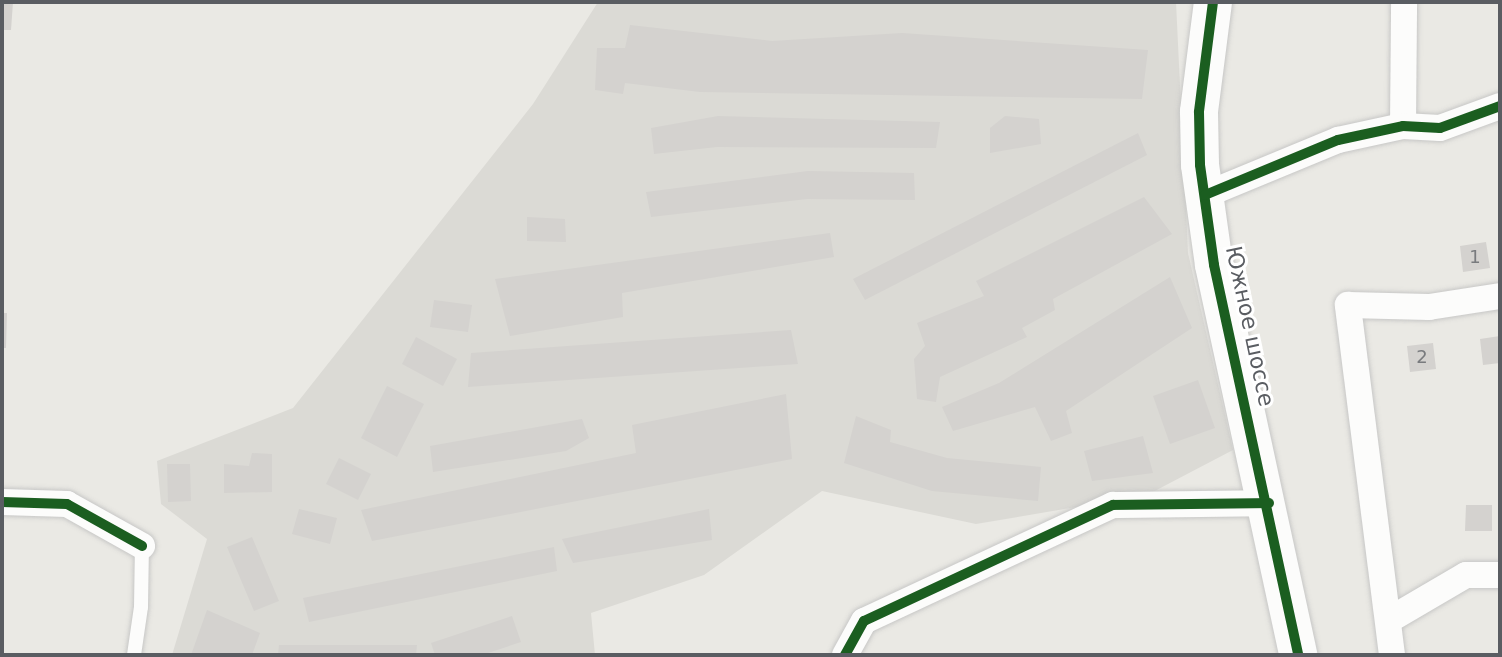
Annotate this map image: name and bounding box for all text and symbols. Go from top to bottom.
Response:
street label: Южное шоссе [1220,243,1280,409]
house number: 1 [1469,246,1481,268]
house number: 2 [1416,346,1428,368]

